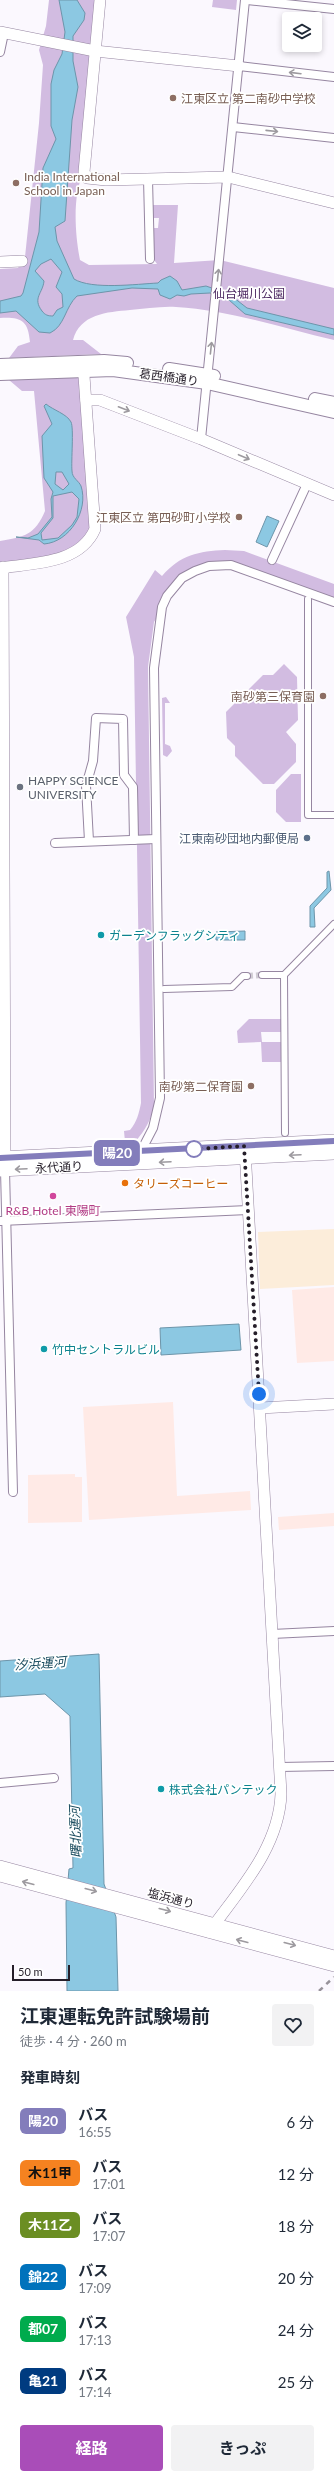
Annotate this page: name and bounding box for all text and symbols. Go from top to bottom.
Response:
map controls [282,12,322,52]
button: layers [282,12,322,52]
one-way arrow [289,69,302,77]
place label: 江東区立 第二南砂中学校 [181,91,316,106]
marker: 江東区立 第二南砂中学校 [168,93,178,103]
one-way arrow [265,128,278,135]
place label: India International School in Japan [24,169,120,198]
marker: India International School in Japan [11,178,21,188]
one-way arrow [214,269,222,282]
park label: 仙台堀川公園 [213,286,285,301]
one-way arrow [207,342,215,355]
street label: 葛西橋通り [138,365,200,389]
one-way arrow [117,405,129,413]
one-way arrow [238,454,250,461]
place label: 江東区立 第四砂町小学校 [96,510,231,525]
marker: 江東区立 第四砂町小学校 [234,512,244,522]
place label: 南砂第三保育園 [231,689,315,704]
marker: 南砂第三保育園 [318,691,328,701]
place label: HAPPY SCIENCE UNIVERSITY [28,773,119,802]
marker: HAPPY SCIENCE UNIVERSITY [15,782,25,792]
place label: 江東南砂団地内郵便局 [179,831,299,846]
marker: 江東南砂団地内郵便局 [302,833,312,843]
place label: ガーデンフラッグシティ [109,928,240,943]
marker: ガーデンフラッグシティ [96,930,106,940]
place label: 南砂第二保育園 [159,1079,243,1094]
marker: 南砂第二保育園 [246,1081,256,1091]
line badge: 陽20 [94,1140,140,1166]
unlabelled marker [185,1140,203,1158]
text: 陽20 [102,1144,132,1161]
one-way arrow [289,1152,302,1159]
street label: 永代通り [35,1158,83,1176]
one-way arrow [159,1158,172,1165]
one-way arrow [15,1166,28,1173]
place label: タリーズコーヒー [133,1176,228,1191]
marker: タリーズコーヒー [120,1178,130,1188]
marker: R&B Hotel 東陽町 [48,1191,58,1201]
place label: R&B Hotel 東陽町 [5,1203,101,1218]
place label: 竹中セントラルビル [52,1342,160,1357]
marker: 竹中セントラルビル [39,1344,49,1354]
your location [249,1384,269,1404]
water label: 汐浜運河 [13,1653,69,1673]
place label: 株式会社パンテック [169,1782,278,1797]
marker: 株式会社パンテック [156,1784,166,1794]
water label: 曙北運河 [66,1803,84,1858]
one-way arrow [21,1879,34,1886]
street label: 塩浜通り [146,1885,196,1911]
one-way arrow [84,1887,97,1894]
one-way arrow [158,1907,171,1914]
one-way arrow [236,1937,249,1944]
one-way arrow [283,1941,296,1948]
scale bar [12,1963,70,1982]
text: 50 m [18,1965,43,1978]
text: 江東運転免許試験場前 [20,2004,210,2027]
button: heart [272,2004,314,2046]
text: 徒歩 · 4 分 · 260 m [20,2033,127,2049]
text: 発車時刻 [20,2068,80,2086]
text: バス [78,2105,108,2123]
text: 陽20 [28,2112,58,2129]
text: 6 分 [286,2113,314,2131]
text: 16:55 [78,2124,112,2140]
text: バス [92,2157,122,2175]
text: 木11甲 [28,2164,72,2181]
text: 12 分 [278,2165,314,2183]
text: 17:01 [92,2176,126,2192]
text: バス [92,2209,122,2227]
text: 木11乙 [28,2216,72,2233]
text: 18 分 [278,2217,314,2235]
text: 17:07 [92,2228,126,2244]
text: バス [78,2261,108,2279]
text: 錦22 [28,2268,58,2285]
text: 20 分 [278,2269,314,2287]
text: 17:09 [78,2280,112,2296]
text: バス [78,2313,108,2331]
text: 都07 [28,2320,58,2337]
text: 24 分 [278,2321,314,2339]
text: 17:13 [78,2332,112,2348]
text: バス [78,2365,108,2383]
text: 亀21 [28,2372,58,2389]
text: 25 分 [278,2373,314,2391]
text: 17:14 [78,2384,112,2400]
button: 経路 [20,2425,163,2471]
button: きっぷ [171,2425,314,2471]

